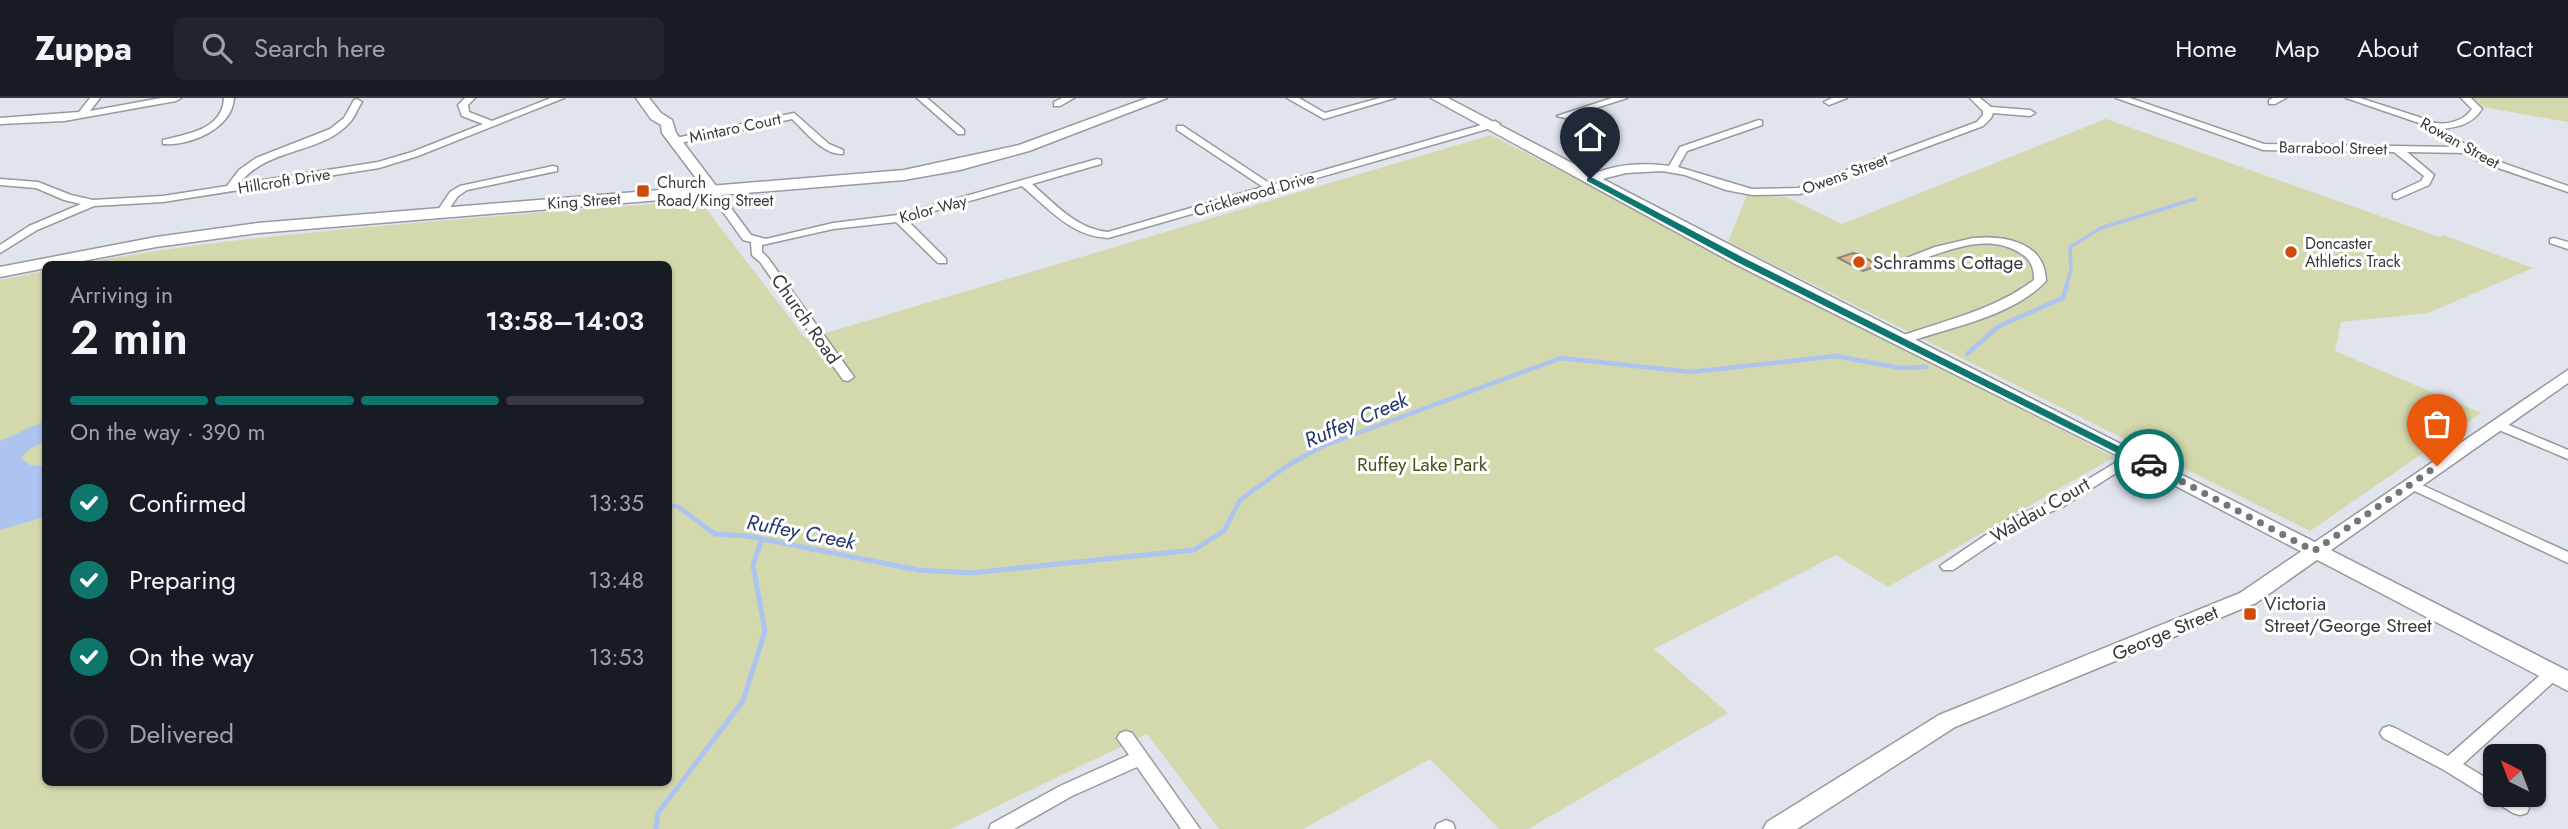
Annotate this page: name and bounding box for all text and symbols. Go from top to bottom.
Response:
search box [174,17,664,80]
text: Zuppa [35,25,132,72]
icon: search [198,29,236,67]
text: Search here [254,29,385,67]
text: Home [2175,31,2237,66]
text: Map [2275,31,2319,66]
text: About [2357,31,2418,66]
text: Contact [2456,31,2533,66]
street label: Mintaro Court [687,107,783,149]
pin [1560,107,1620,179]
street label: Rowan Street [2416,112,2504,174]
icon: home [1571,118,1609,156]
street label: Barrabool Street [2279,136,2388,160]
street label: Owens Street [1799,148,1891,200]
street label: Hillcroft Drive [236,162,332,200]
street label: Cricklewood Drive [1191,166,1317,222]
place label: Church Road/King Street [657,171,774,212]
marker: Church Road/King Street [635,183,651,199]
street label: King Street [546,187,622,215]
street label: Kolor Way [897,189,970,229]
place label: Doncaster Athletics Track [2305,232,2402,273]
marker: Doncaster Athletics Track [2283,244,2299,260]
place label: Schramms Cottage [1873,249,2024,276]
marker: Schramms Cottage [1851,254,1867,270]
street label: Church Road [765,268,847,370]
text: Arriving in [70,278,173,312]
text: 13:58–14:03 [485,302,644,340]
text: 2 min [70,305,188,371]
water label: Ruffey Creek [1300,384,1413,455]
pin [2407,394,2467,466]
icon: bag [2418,405,2456,443]
text: On the way · 390 m [70,415,265,449]
courier [2114,429,2184,499]
icon: car [2130,445,2168,483]
park label: Ruffey Lake Park [1357,451,1488,478]
street label: Waldau Court [1985,470,2095,549]
icon: check [70,484,108,522]
text: Confirmed [129,484,246,522]
text: 13:35 [589,486,644,520]
water label: Ruffey Creek [744,507,859,557]
icon: check [70,561,108,599]
text: Preparing [129,561,236,599]
text: 13:48 [588,563,644,597]
place label: Victoria Street/George Street [2264,590,2432,639]
street label: George Street [2108,598,2223,667]
marker: Victoria Street/George Street [2242,606,2258,622]
icon: check [70,638,108,676]
text: On the way [129,638,254,676]
text: 13:53 [589,640,644,674]
text: Delivered [129,715,234,753]
north arrow [2483,744,2546,807]
map controls [2483,744,2546,807]

